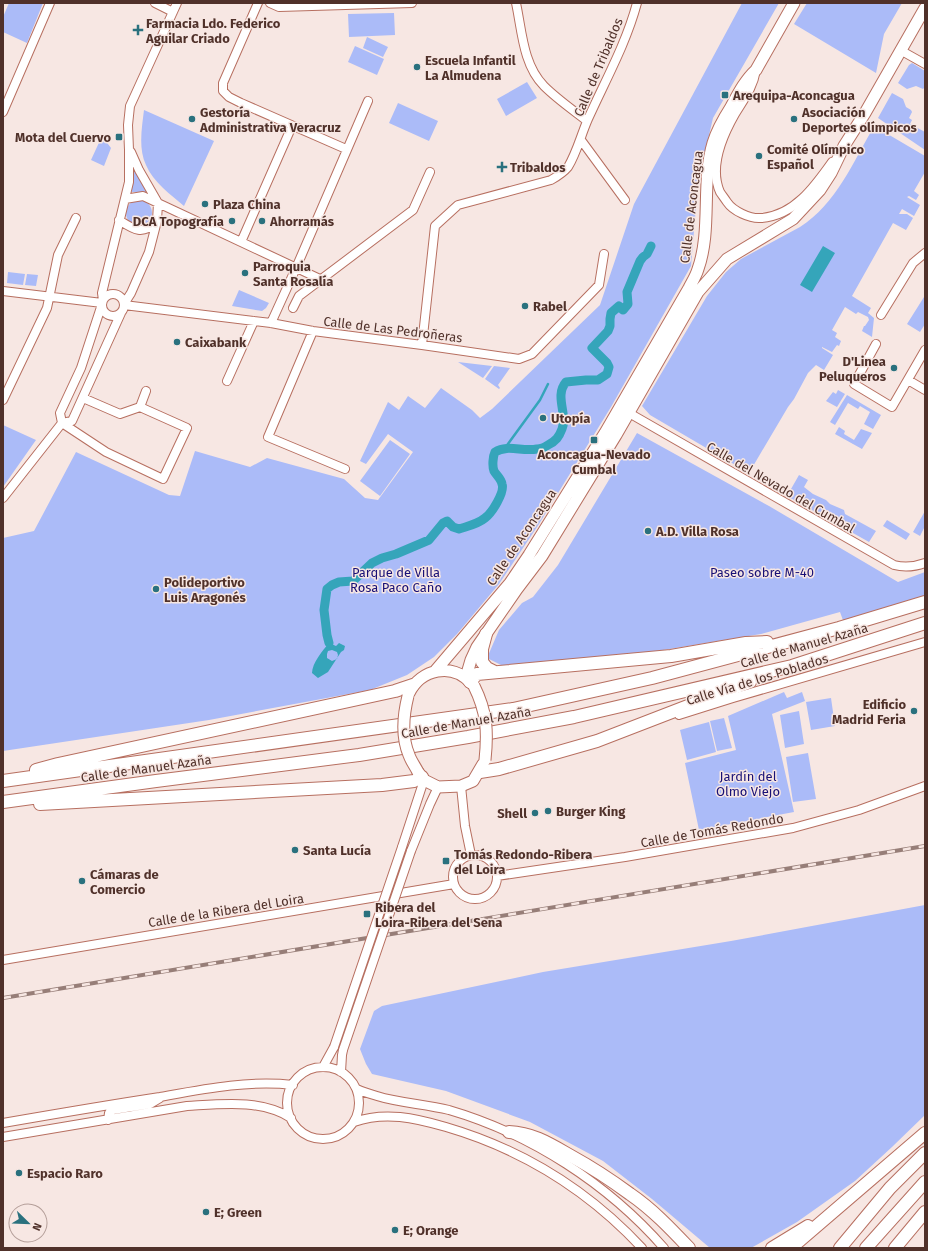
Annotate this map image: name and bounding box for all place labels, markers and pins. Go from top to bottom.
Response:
place label: Farmacia Ldo. Federico Aguilar Criado [145,16,281,46]
marker: Farmacia Ldo. Federico Aguilar Criado [133,25,143,35]
place label: Escuela Infantil La Almudena [425,53,516,83]
marker: Escuela Infantil La Almudena [412,62,422,72]
place label: Arequipa-Aconcagua [732,88,855,103]
marker: Arequipa-Aconcagua [720,90,730,100]
place label: Gestoría Administrativa Veracruz [199,105,341,135]
place label: Asociación Deportes olímpicos [801,105,918,135]
marker: Gestoría Administrativa Veracruz [187,114,197,124]
marker: Asociación Deportes olímpicos [789,114,799,124]
place label: Mota del Cuervo [15,130,111,145]
marker: Mota del Cuervo [114,132,124,142]
place label: Comité Olímpico Español [767,142,864,172]
marker: Comité Olímpico Español [754,151,764,161]
place label: Tribaldos [510,160,566,175]
marker: Tribaldos [497,162,507,172]
place label: Plaza China [213,197,281,212]
marker: Plaza China [200,199,210,209]
place label: DCA Topografía [133,214,224,229]
place label: Ahorramás [269,214,335,229]
marker: DCA Topografía [227,216,237,226]
marker: Ahorramás [257,216,267,226]
place label: Parroquia Santa Rosalía [253,259,333,289]
marker: Parroquia Santa Rosalía [240,268,250,278]
place label: Rabel [533,299,567,314]
marker: Rabel [520,301,530,311]
place label: Caixabank [185,335,247,350]
marker: Caixabank [172,337,182,347]
place label: D'Linea Peluqueros [819,354,887,384]
marker: D'Linea Peluqueros [889,363,899,373]
place label: Utopía [551,411,590,426]
marker: Utopía [538,413,548,423]
marker: Aconcagua-Nevado Cumbal [589,435,599,445]
place label: Aconcagua-Nevado Cumbal [536,447,651,477]
place label: A.D. Villa Rosa [655,524,739,539]
marker: A.D. Villa Rosa [643,526,653,536]
place label: Polideportivo Luis Aragonés [164,575,247,605]
marker: Polideportivo Luis Aragonés [151,584,161,594]
place label: Edificio Madrid Feria [832,697,906,727]
marker: Edificio Madrid Feria [909,706,919,716]
place label: Burger King [556,804,626,819]
place label: Shell [497,806,527,821]
marker: Burger King [543,806,553,816]
marker: Shell [530,808,540,818]
place label: Santa Lucía [303,843,371,858]
marker: Santa Lucía [290,845,300,855]
place label: Tomás Redondo-Ribera del Loira [454,847,592,877]
marker: Tomás Redondo-Ribera del Loira [441,856,451,866]
place label: Cámaras de Comercio [90,867,159,897]
marker: Cámaras de Comercio [77,876,87,886]
place label: Ribera del Loira-Ribera del Sena [375,900,502,930]
marker: Ribera del Loira-Ribera del Sena [362,909,372,919]
place label: Espacio Raro [27,1166,103,1181]
marker: Espacio Raro [14,1168,24,1178]
place label: E; Green [214,1205,262,1220]
marker: E; Green [201,1207,211,1217]
place label: E; Orange [403,1223,458,1238]
marker: E; Orange [390,1225,400,1235]

